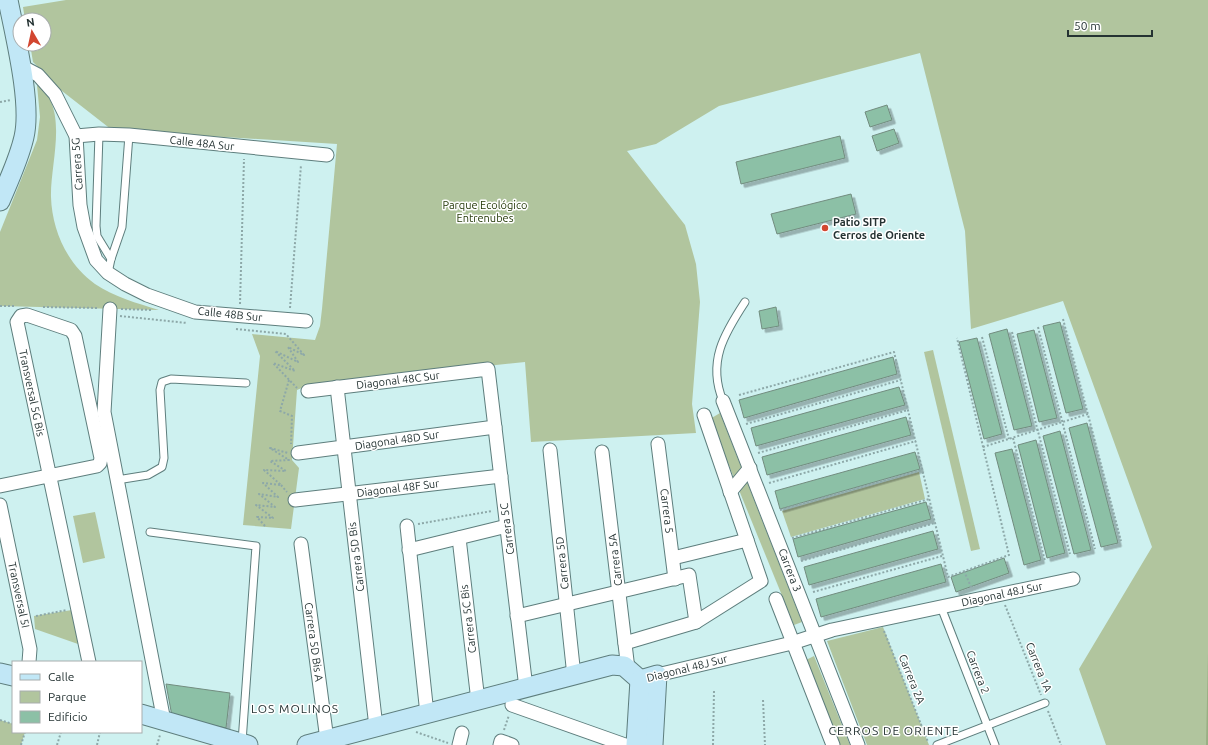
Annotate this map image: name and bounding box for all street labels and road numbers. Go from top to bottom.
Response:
street label: Calle 48A Sur [169,134,236,152]
street label: Carrera 5G [69,137,85,191]
street label: Calle 48B Sur [197,305,264,323]
street label: Transversal 5G Bis [17,348,47,438]
street label: Diagonal 48C Sur [356,369,441,391]
street label: Diagonal 48D Sur [354,428,441,452]
street label: Diagonal 48F Sur [356,477,441,499]
street label: Carrera 5 [658,488,676,534]
street label: Carrera 5C [498,502,516,556]
street label: Carrera 5D Bis [346,521,366,593]
street label: Carrera 5A [606,532,624,587]
street label: Carrera 5D [553,536,571,590]
street label: Carrera 3 [776,547,804,593]
street label: Transversal 5I [6,561,32,629]
street label: Diagonal 48J Sur [960,579,1045,608]
street label: Carrera 5C Bis [458,584,478,654]
street label: Carrera 5D Bis A [303,602,326,683]
street label: Carrera 1A [1024,640,1055,694]
street label: Carrera 2 [964,649,992,695]
street label: Diagonal 48J Sur [645,652,729,684]
street label: Carrera 2A [897,652,928,706]

